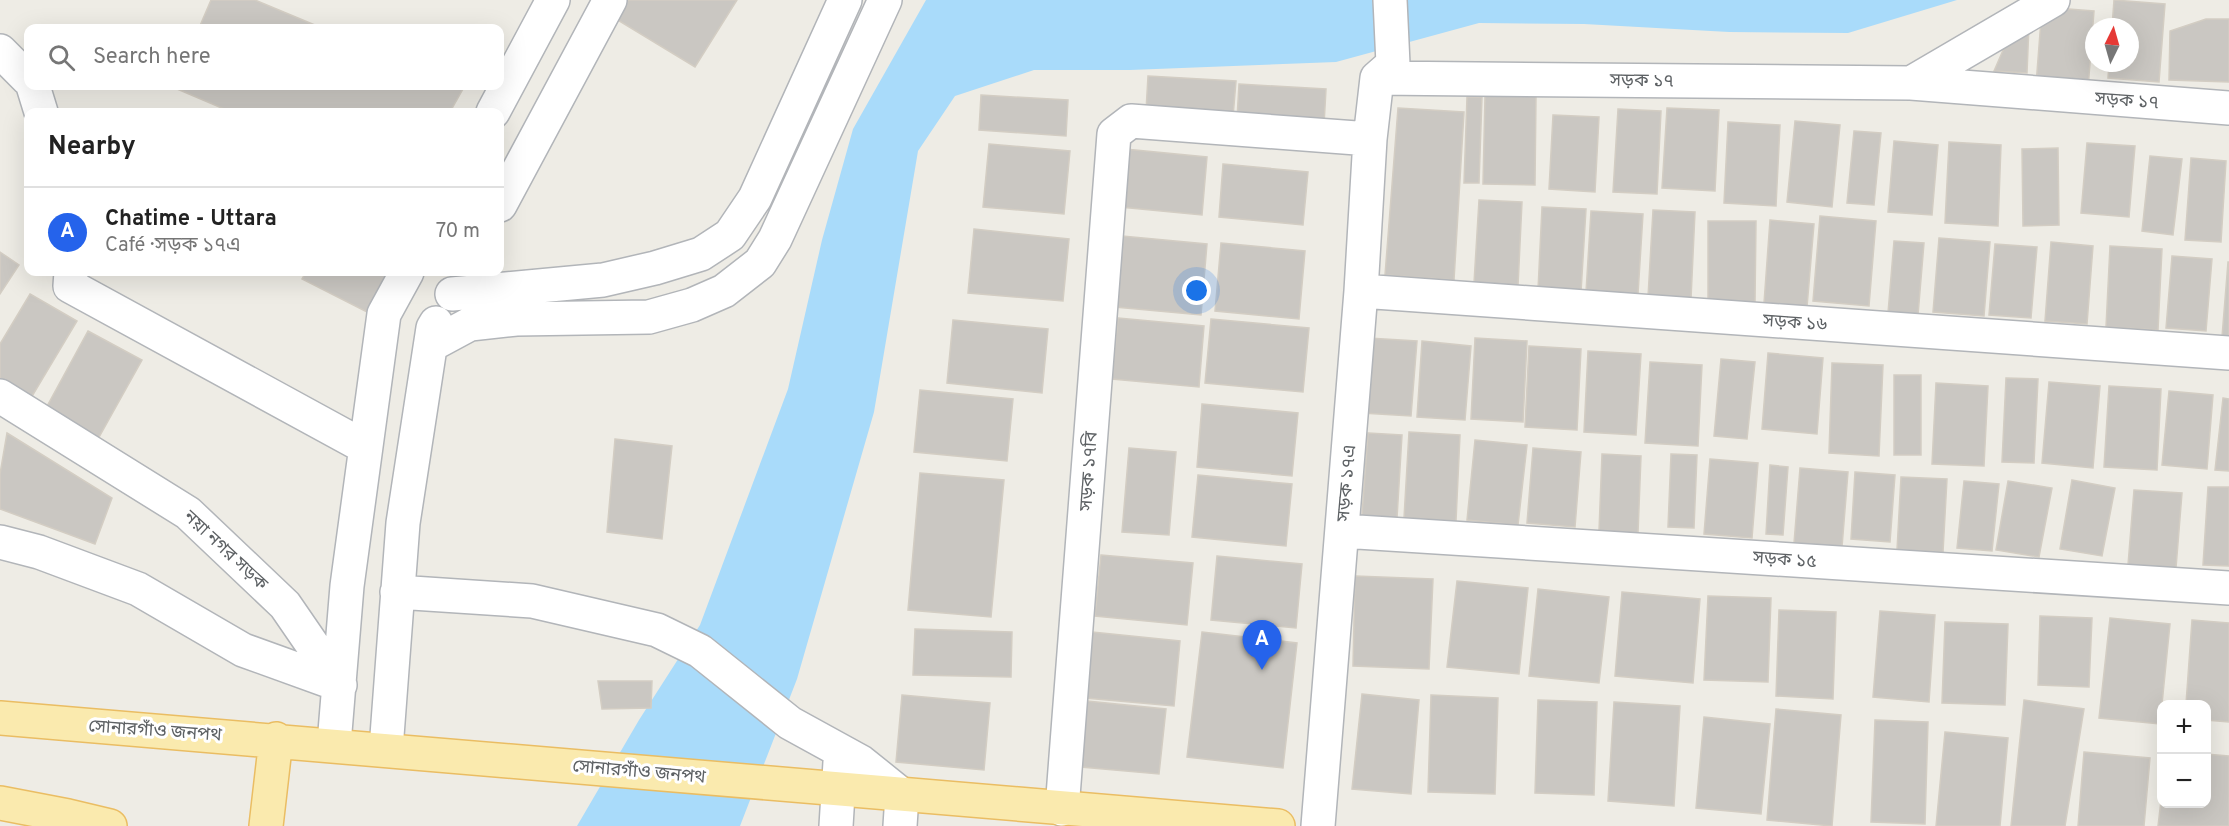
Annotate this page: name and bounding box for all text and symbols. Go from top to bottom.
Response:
north arrow [2085,18,2139,72]
search box [24,24,504,90]
icon: search [45,41,78,74]
text: Search here [93,44,211,71]
street label: সড়ক ১৭ [1609,69,1674,94]
street label: সড়ক ১৭ [2093,88,2160,115]
text: Nearby [48,131,136,164]
text: Chatime - Uttara [105,206,277,233]
text: A [60,219,75,245]
text: 70 m [436,219,480,245]
text: Café · সড়ক ১৭এ [105,233,241,259]
your location [1182,276,1211,305]
street label: সড়ক ১৬ [1761,310,1828,337]
street label: সড়ক ১৭বি [1075,430,1104,513]
street label: সড়ক ১৭এ [1333,444,1362,524]
street label: নয়া নগর সড়ক [177,505,272,596]
street label: সড়ক ১৫ [1751,547,1818,574]
pin: A [1242,620,1282,670]
map controls [2157,700,2211,808]
button: + [2157,700,2211,754]
street label: সোনারগাঁও জনপথ [87,715,223,748]
button: − [2157,754,2211,808]
street label: সোনারগাঁও জনপথ [571,755,707,790]

